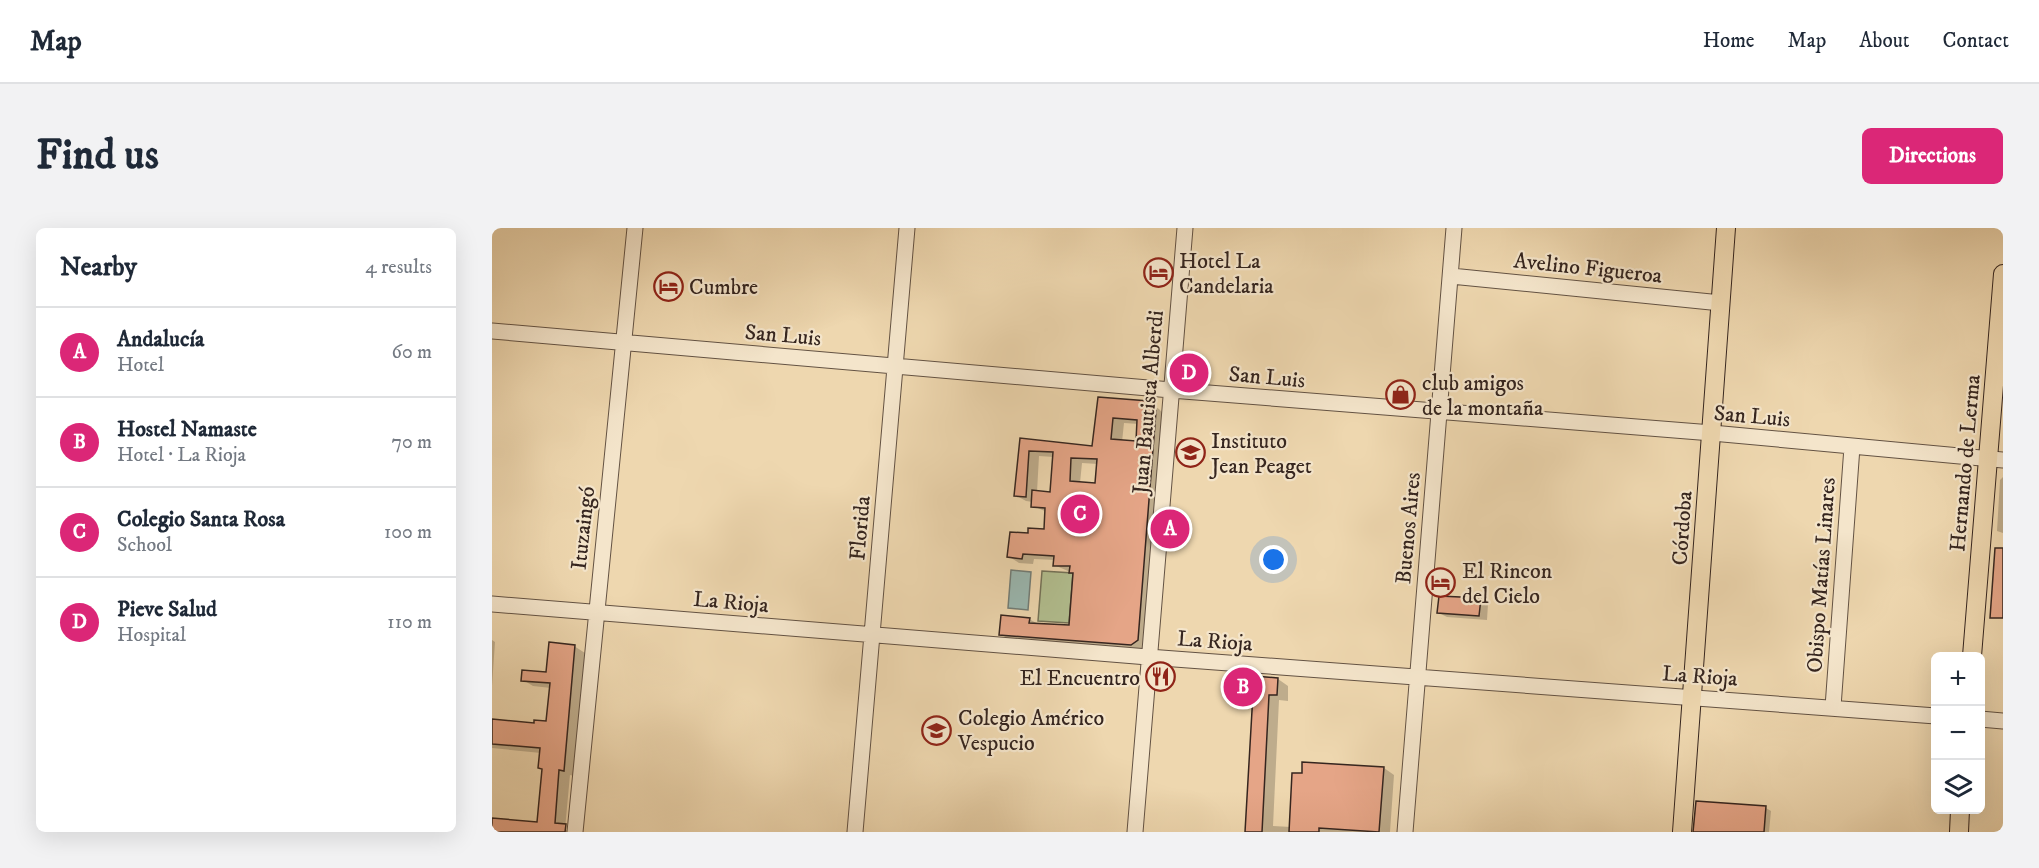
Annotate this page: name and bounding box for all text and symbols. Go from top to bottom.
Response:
text: Map [30,24,82,59]
text: Home [1703,28,1755,54]
text: Map [1788,28,1826,54]
text: About [1859,28,1910,54]
text: Contact [1943,28,2009,54]
button: Directions [1862,128,2003,184]
text: Find us [36,130,159,182]
street label: Avelino Figueroa [1512,247,1664,290]
place label: Hotel La Candelaria [1179,248,1274,300]
text: Nearby [60,251,137,284]
text: 4 results [365,255,432,280]
hotel icon: Hotel La Candelaria [1142,257,1174,289]
hotel icon: Cumbre [652,270,684,302]
place label: Cumbre [689,274,758,301]
street label: Juan Bautista Alberdi [1127,309,1170,497]
street label: San Luis [744,319,822,352]
text: Andalucía [117,326,204,353]
text: A [73,340,86,365]
text: 60 m [392,340,432,365]
pin: D [1170,350,1208,396]
text: Hotel [117,353,164,378]
street label: San Luis [1228,361,1306,394]
place label: club amigos de la montaña [1422,370,1544,422]
street label: Hernando de Lerma [1944,373,1987,553]
shop icon: club amigos de la montaña [1385,379,1417,411]
street label: San Luis [1713,400,1791,433]
text: Hostel Namaste [117,416,257,443]
place label: Instituto Jean Peaget [1209,428,1312,480]
text: B [73,430,86,455]
text: 70 m [391,430,432,455]
school or university icon: Instituto Jean Peaget [1174,437,1206,469]
text: Hotel · La Rioja [117,443,246,468]
street label: Buenos Aires [1390,471,1427,585]
street label: Obispo Matías Linares [1801,476,1842,674]
street label: Ituzaingó [566,485,601,571]
street label: Córdoba [1666,489,1699,566]
pin: C [1060,492,1100,536]
street label: Florida [844,494,877,562]
text: Colegio Santa Rosa [117,506,285,533]
pin: A [1150,506,1190,552]
text: C [73,520,86,545]
text: 100 m [384,520,432,545]
text: School [117,533,172,558]
your location [1259,545,1288,574]
place label: El Rincon del Cielo [1462,558,1553,610]
hotel icon: El Rincon del Cielo [1425,567,1457,599]
street label: La Rioja [692,586,770,619]
text: Pieve Salud [117,596,217,623]
text: D [72,610,87,635]
text: 110 m [387,610,432,635]
text: Hospital [117,623,186,648]
street label: La Rioja [1176,625,1254,658]
map controls [1931,652,1985,814]
button: + [1931,652,1985,706]
street label: La Rioja [1661,660,1739,693]
restaurant icon: El Encuentro [1145,661,1177,693]
pin: B [1224,664,1263,710]
place label: El Encuentro [1020,665,1140,692]
place label: Colegio Américo Vespucio [957,705,1104,757]
button: − [1931,706,1985,760]
school or university icon: Colegio Américo Vespucio [921,714,953,746]
button: layers [1931,760,1985,814]

